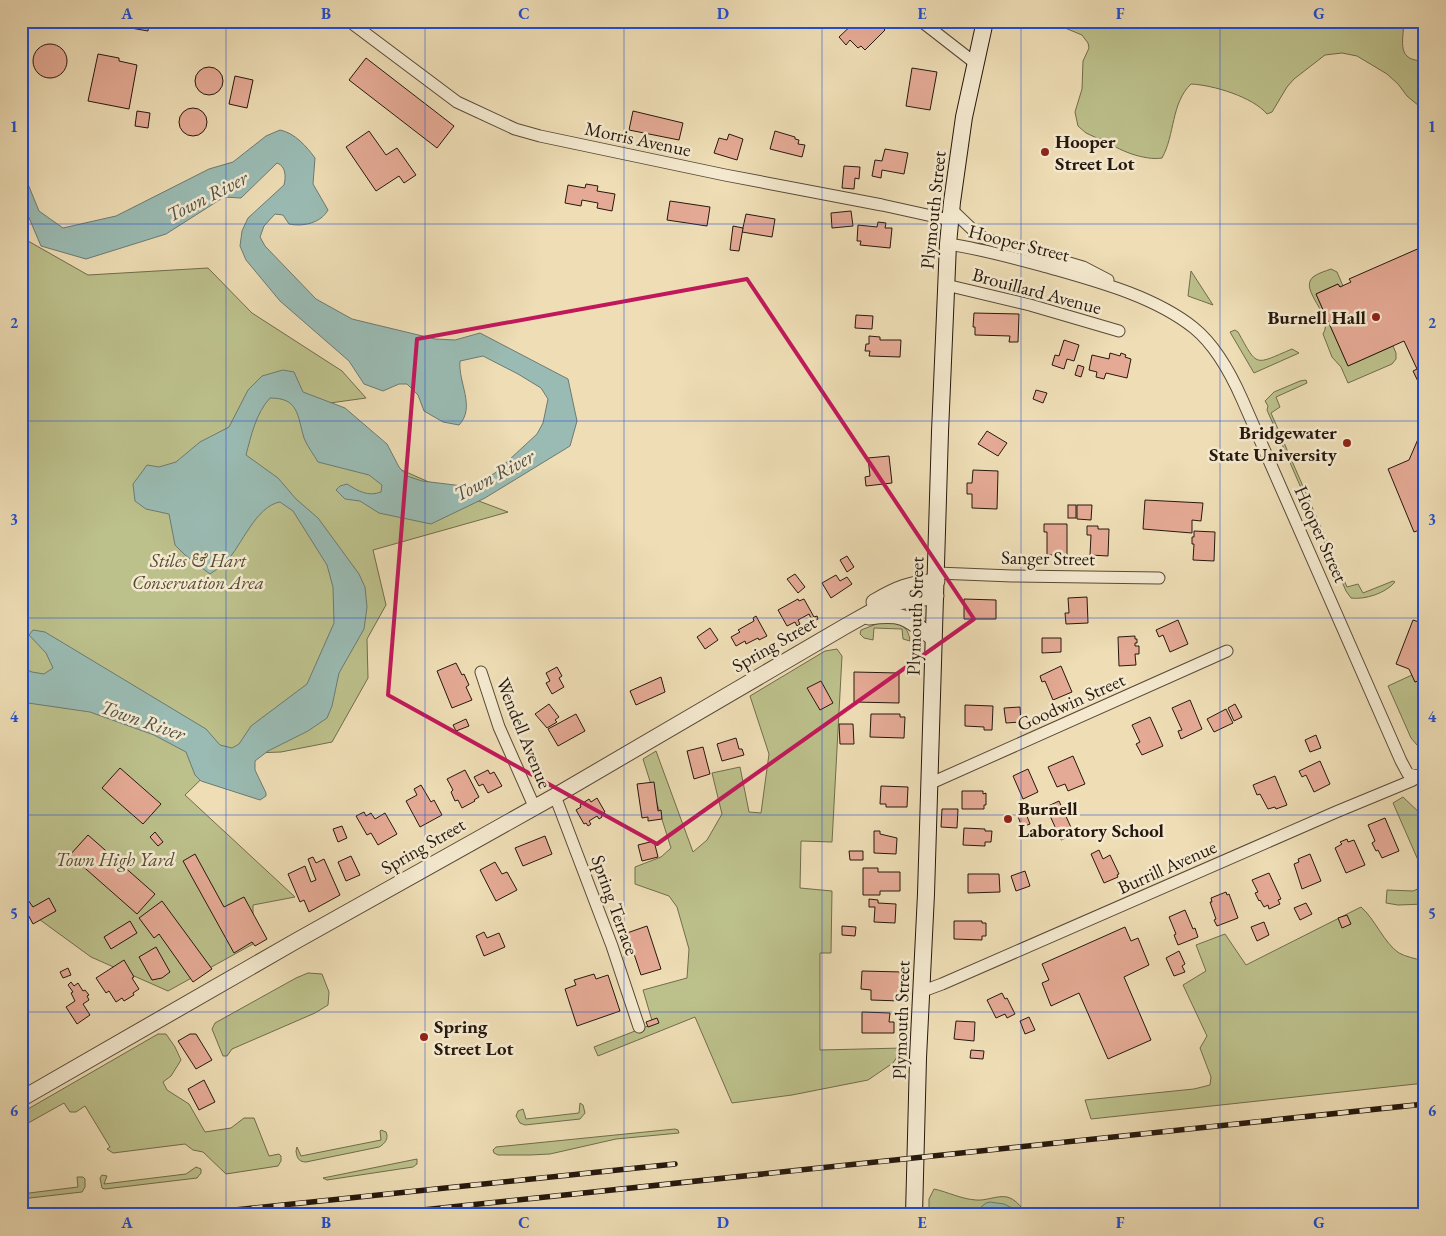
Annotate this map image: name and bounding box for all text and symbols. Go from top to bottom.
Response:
text: A [120,3,133,24]
text: B [321,3,331,24]
text: C [518,3,530,24]
text: D [717,3,729,24]
text: E [917,3,927,24]
text: F [1116,3,1125,24]
text: G [1313,3,1325,24]
text: 1 [10,116,18,137]
street label: Morris Avenue [583,116,693,162]
text: 1 [1428,116,1436,137]
place label: Hooper Street Lot [1055,129,1135,176]
marker: Hooper Street Lot [1039,146,1051,158]
street label: Plymouth Street [914,150,952,270]
water label: Town River [162,164,253,228]
street label: Hooper Street [966,218,1072,268]
street label: Brouillard Avenue [970,262,1104,320]
place label: Burnell Hall [1267,305,1367,330]
marker: Burnell Hall [1370,311,1382,323]
text: 2 [10,312,19,333]
text: 2 [1428,312,1437,333]
place label: Bridgewater State University [1209,420,1338,467]
marker: Bridgewater State University [1341,437,1353,449]
water label: Town River [449,442,540,507]
street label: Hooper Street [1289,482,1353,586]
text: 3 [10,509,18,530]
text: 3 [1428,509,1436,530]
street label: Sanger Street [1001,545,1095,571]
park label: Stiles & Hart Conservation Area [132,548,264,595]
street label: Plymouth Street [900,556,930,676]
street label: Spring Street [727,610,821,678]
street label: Goodwin Street [1013,667,1129,737]
street label: Wendell Avenue [490,674,558,792]
water label: Town River [97,693,190,747]
text: 4 [10,706,19,727]
text: 4 [1428,706,1437,727]
place label: Burnell Laboratory School [1018,796,1164,843]
street label: Spring Street [376,812,470,880]
marker: Burnell Laboratory School [1002,813,1014,825]
street label: Burrill Avenue [1114,834,1220,900]
park label: Town High Yard [55,847,175,872]
street label: Spring Terrace [585,851,645,959]
text: 5 [10,903,18,924]
text: 5 [1428,903,1436,924]
street label: Plymouth Street [886,960,916,1080]
place label: Spring Street Lot [434,1014,514,1061]
marker: Spring Street Lot [418,1031,430,1043]
text: 6 [10,1100,19,1121]
text: 6 [1428,1100,1437,1121]
text: A [120,1212,133,1233]
text: B [321,1212,331,1233]
text: C [518,1212,530,1233]
text: D [717,1212,729,1233]
text: E [917,1212,927,1233]
text: F [1116,1212,1125,1233]
text: G [1313,1212,1325,1233]

